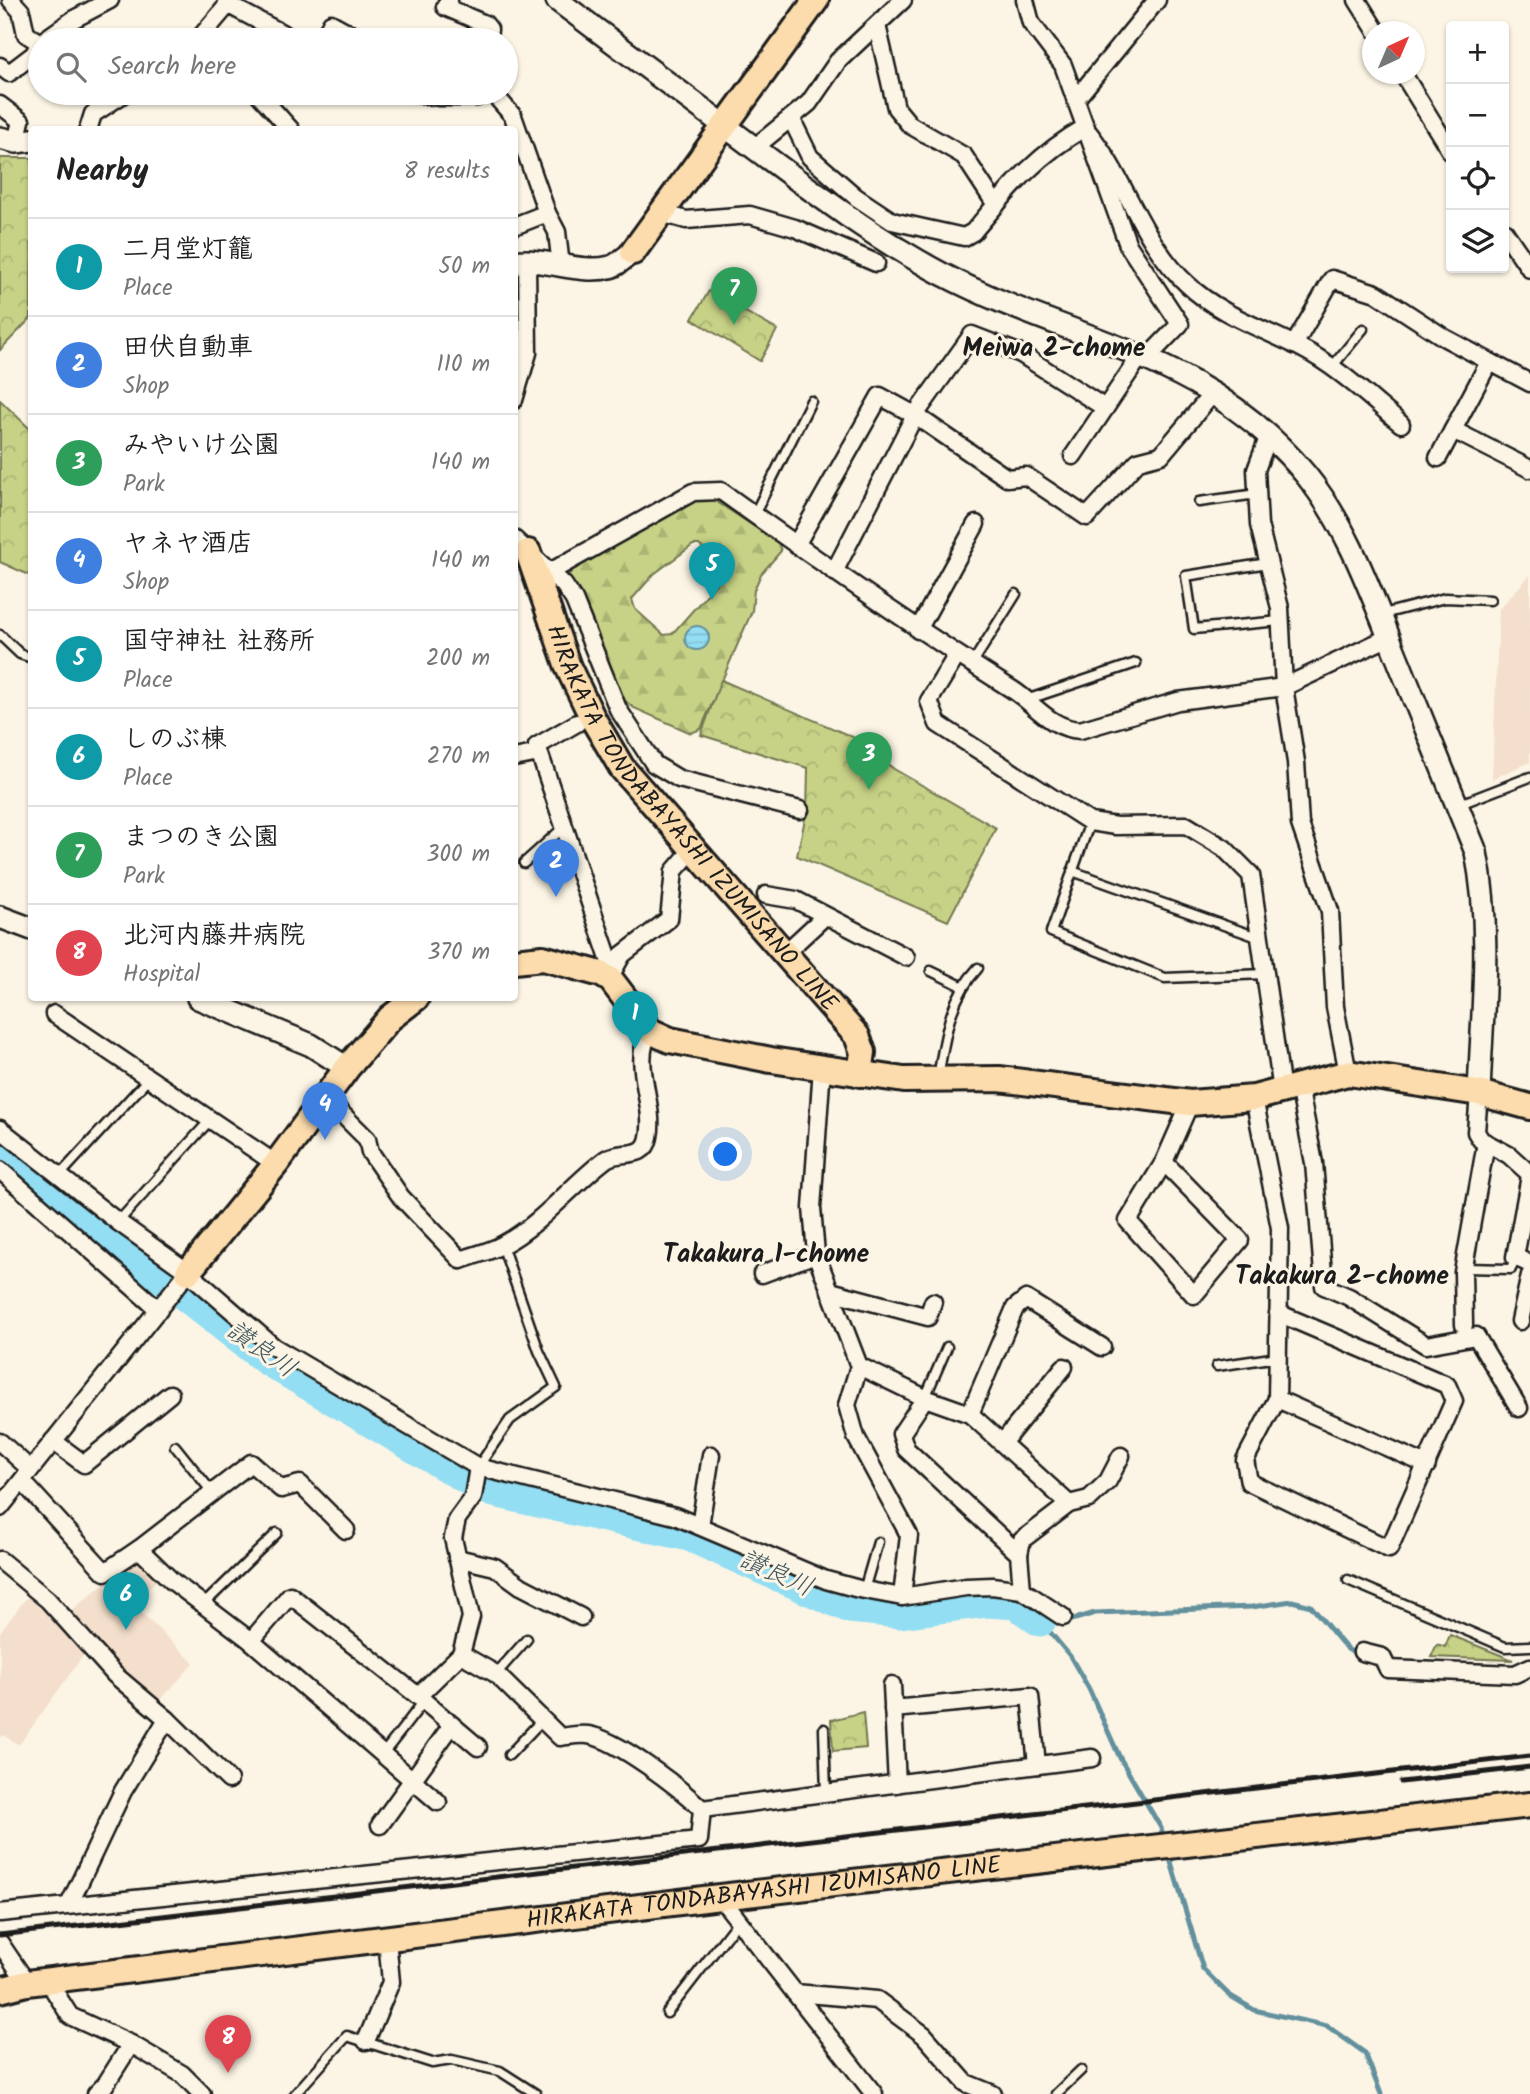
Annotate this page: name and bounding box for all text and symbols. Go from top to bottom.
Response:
north arrow [1362,21,1425,84]
map controls [1446,21,1509,273]
button: + [1446,21,1509,84]
search box [28,28,518,105]
text: Search here [108,46,236,88]
icon: search [52,48,90,86]
button: − [1446,84,1509,147]
button: locate [1446,147,1509,210]
text: Nearby [56,148,148,196]
text: 8 results [404,154,490,190]
button: layers [1446,210,1509,273]
text: 二月堂灯籠 [123,229,253,271]
text: 1 [76,249,82,285]
text: 50 m [439,249,490,285]
pin: 7 [711,267,757,325]
text: Place [123,271,173,307]
text: 田伏自動車 [123,327,253,369]
district label: Meiwa 2-chome [963,328,1146,370]
text: 2 [72,347,86,383]
text: 110 m [437,347,490,383]
text: Shop [123,369,169,405]
text: みやいけ公園 [123,425,280,467]
text: 3 [73,445,85,481]
text: 140 m [431,445,490,481]
text: Park [123,467,165,503]
text: ヤネヤ酒店 [123,523,253,565]
pin: 5 [689,542,735,600]
text: 4 [73,543,85,579]
text: 140 m [431,543,490,579]
text: Shop [123,565,169,601]
street label: HIRAKATA TONDABAYASHI IZUMISANO LINE [535,619,848,1022]
text: 国守神社 社務所 [123,621,315,663]
text: 5 [73,641,85,677]
text: 200 m [426,641,490,677]
text: Place [123,663,173,699]
text: しのぶ棟 [123,719,226,761]
pin: 3 [846,732,892,790]
text: 6 [73,739,85,775]
text: 270 m [427,739,490,775]
text: Place [123,761,173,797]
text: まつのき公園 [123,817,279,859]
text: 7 [74,837,84,873]
text: 300 m [426,837,490,873]
pin: 2 [533,839,579,897]
text: Park [123,859,165,895]
text: 北河内藤井病院 [123,915,305,957]
text: 8 [72,935,86,971]
text: 370 m [427,935,490,971]
text: Hospital [123,957,200,993]
pin: 1 [612,991,658,1049]
pin: 4 [302,1082,348,1140]
your location [708,1137,742,1171]
district label: Takakura 1-chome [663,1234,870,1276]
district label: Takakura 2-chome [1235,1256,1449,1298]
water label: 讃良川 [217,1310,305,1390]
water label: 讃良川 [732,1539,820,1609]
pin: 6 [103,1572,149,1630]
street label: HIRAKATA TONDABAYASHI IZUMISANO LINE [524,1846,1004,1940]
pin: 8 [205,2015,251,2073]

